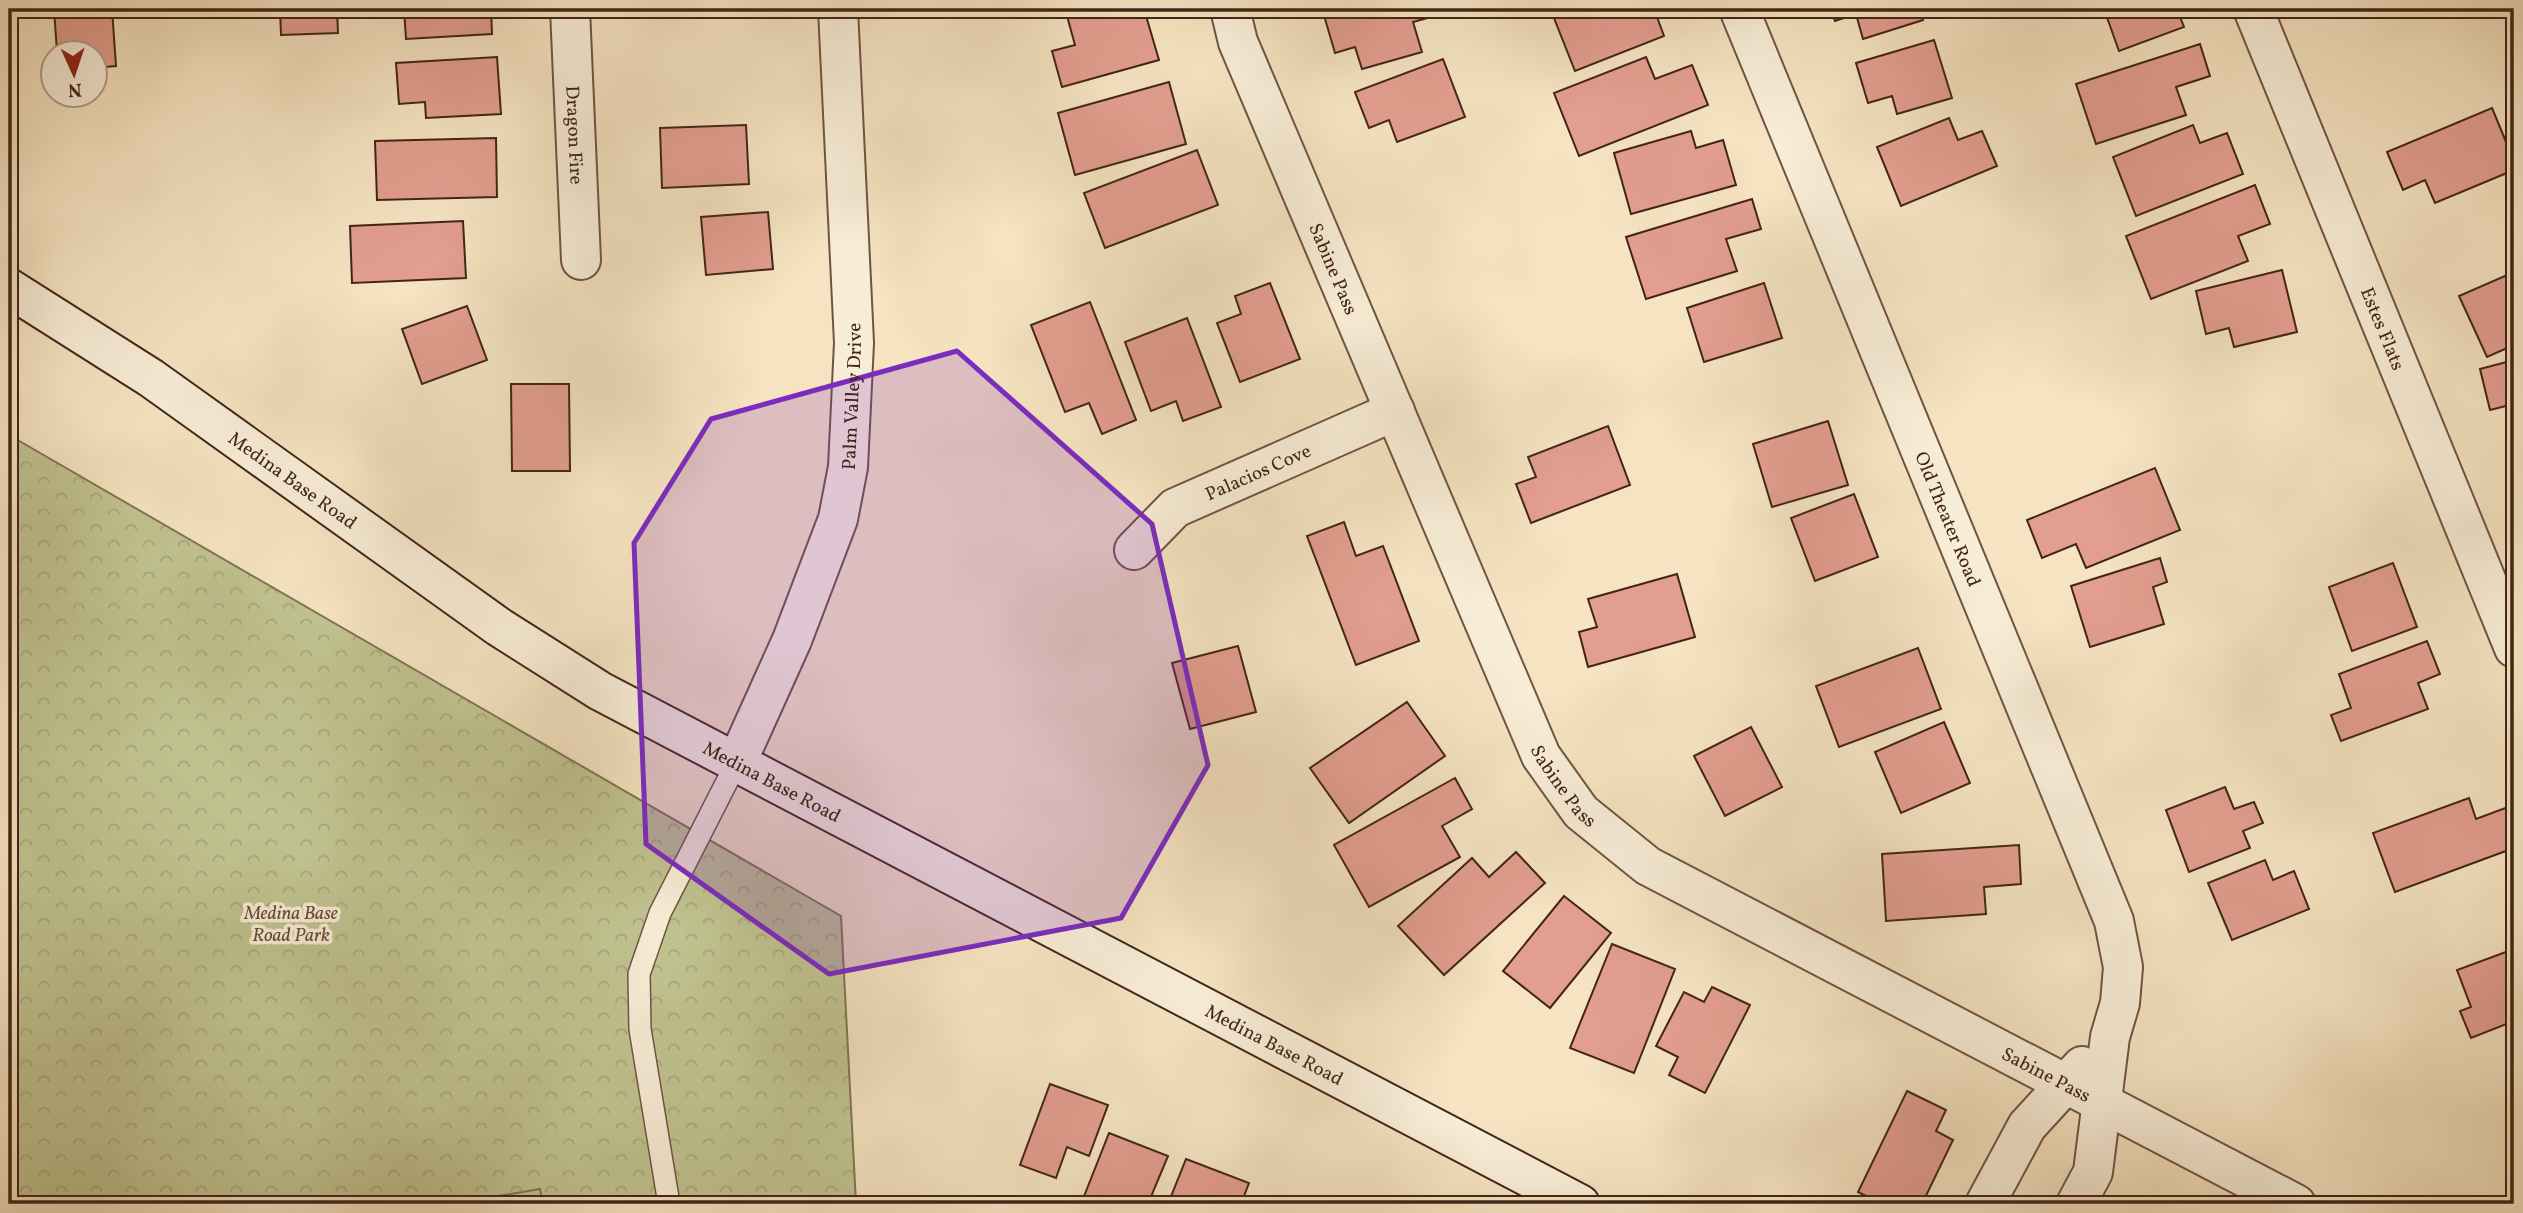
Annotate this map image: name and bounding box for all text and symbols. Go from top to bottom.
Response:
north arrow [38,38,108,108]
text: N [67,76,82,102]
street label: Dragon Fire [558,85,589,185]
street label: Sabine Pass [1301,220,1363,319]
street label: Estes Flats [2353,284,2410,375]
street label: Palm Valley Drive [837,322,869,471]
street label: Medina Base Road [222,426,362,536]
street label: Palacios Cove [1201,439,1315,508]
street label: Old Theater Road [1907,448,1986,591]
street label: Medina Base Road [698,736,845,830]
street label: Sabine Pass [1523,741,1601,834]
park label: Medina Base Road Park [243,901,338,949]
street label: Medina Base Road [1200,999,1347,1093]
street label: Sabine Pass [1997,1042,2095,1110]

